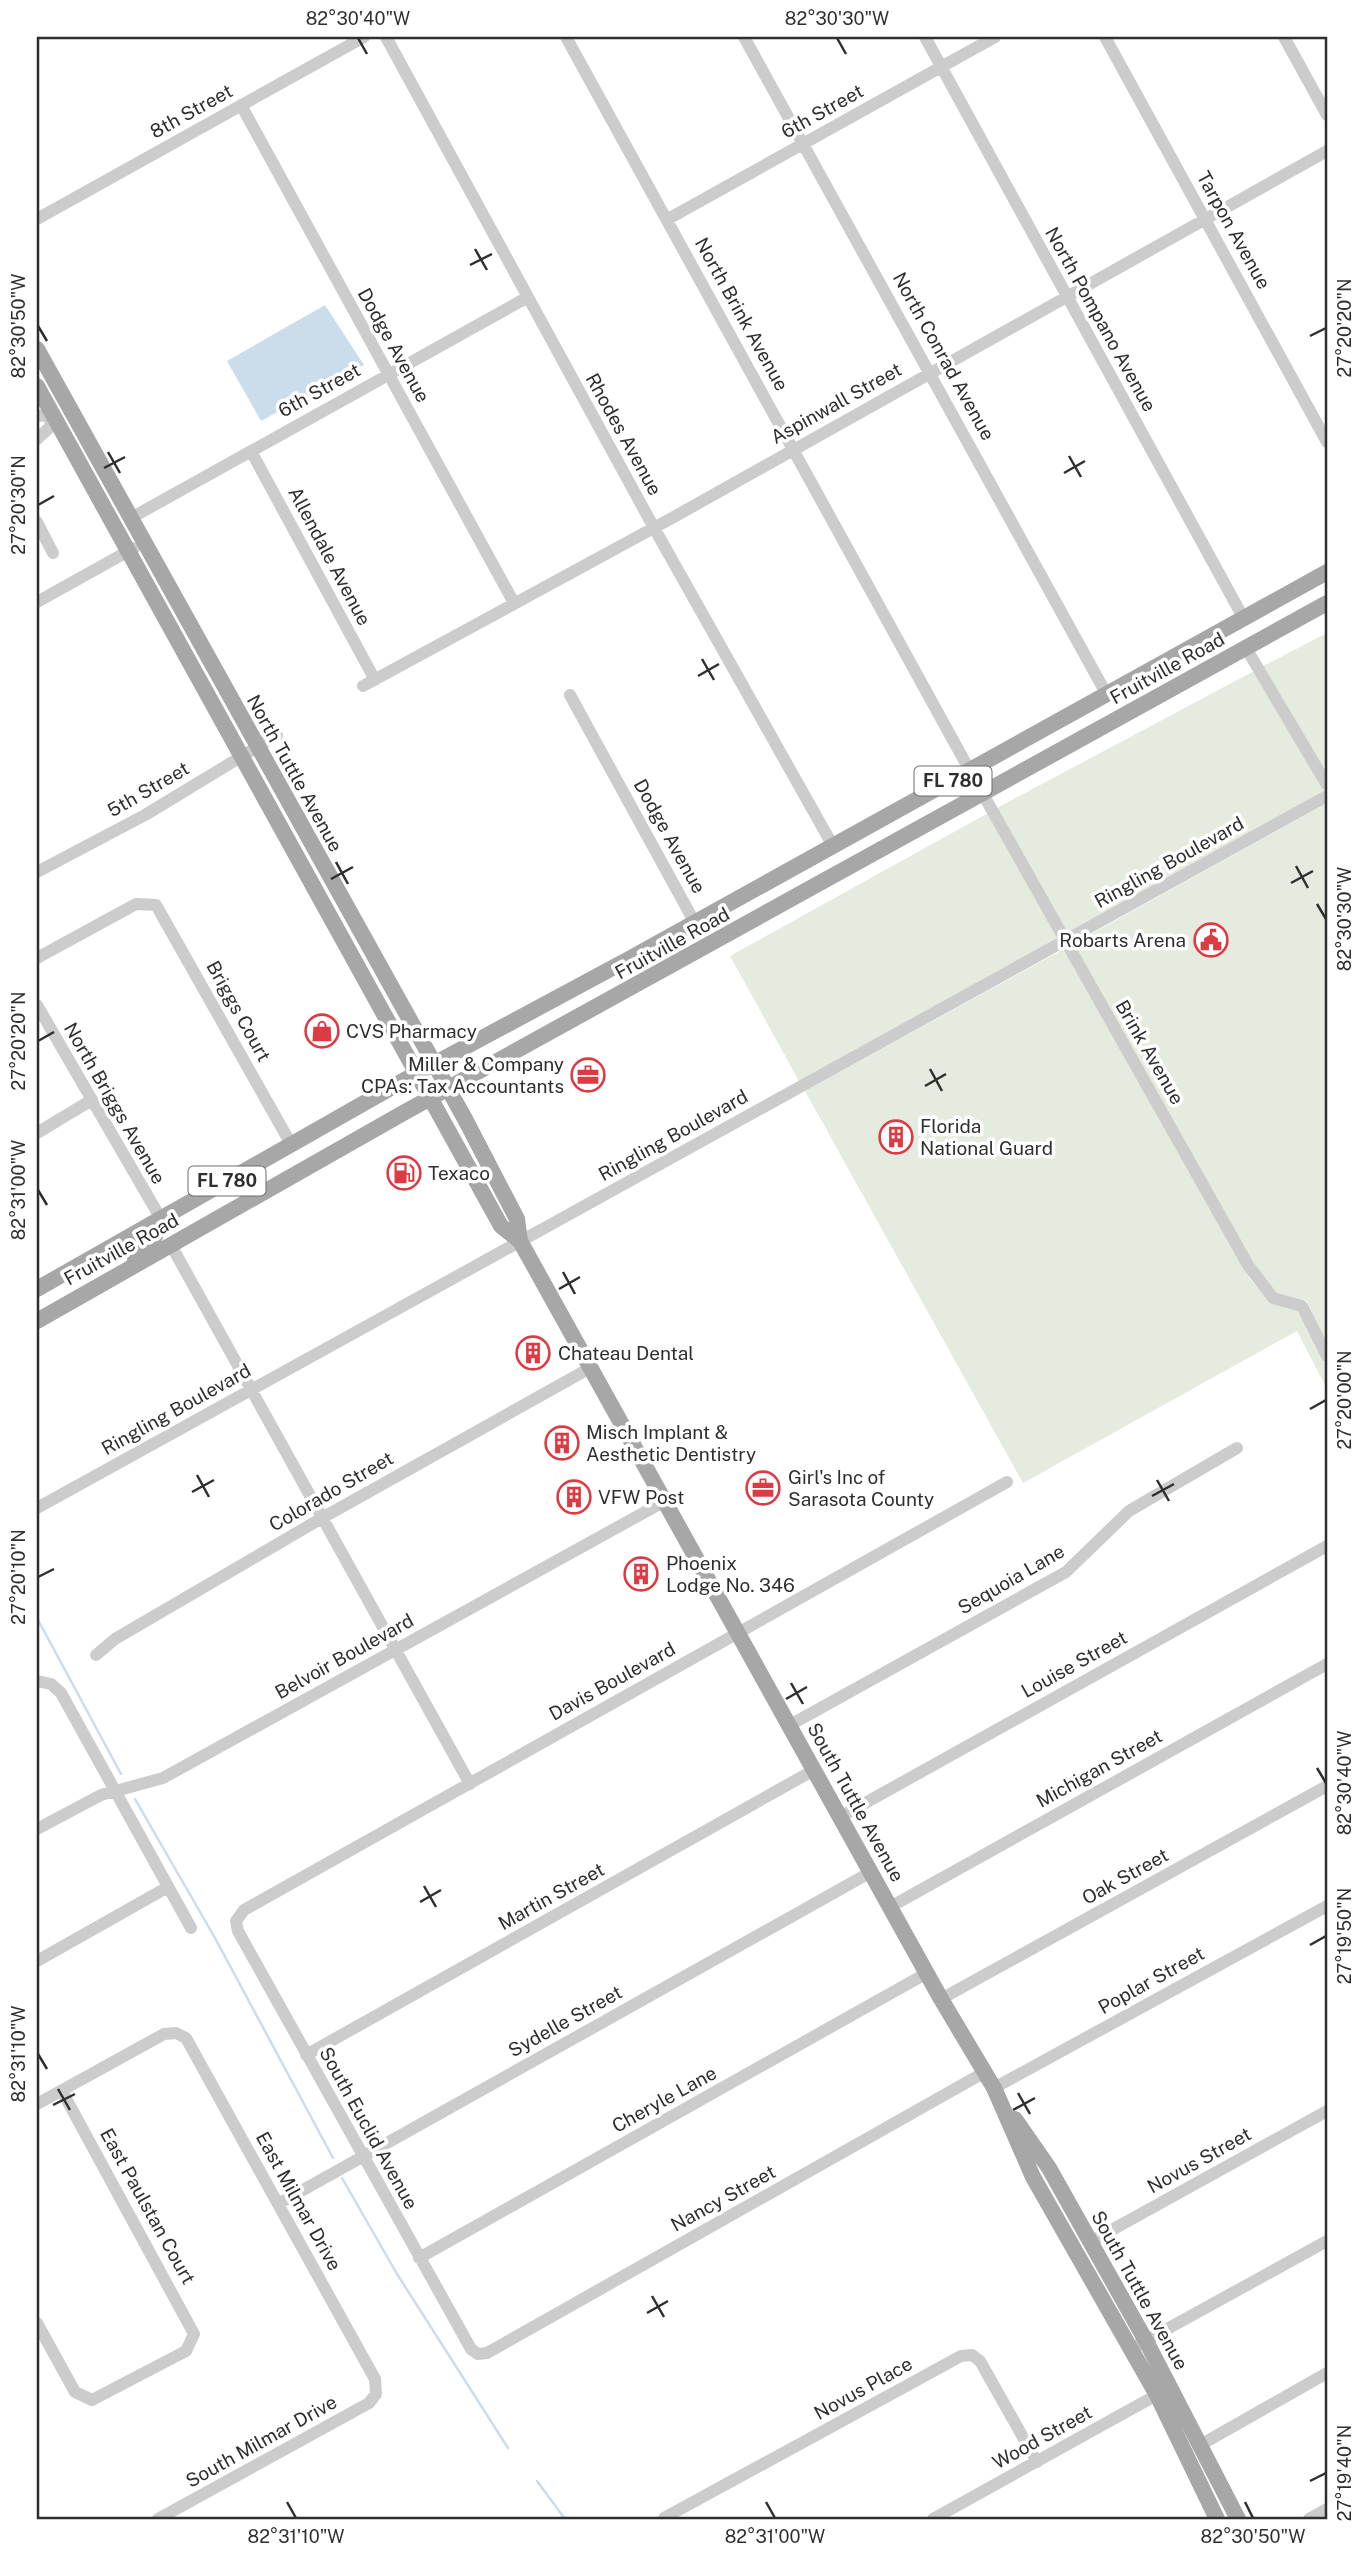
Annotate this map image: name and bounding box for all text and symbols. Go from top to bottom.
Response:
text: 82°30'40"W [306,8,410,29]
text: 82°30'30"W [785,8,889,29]
street label: 8th Street [146,79,236,143]
street label: 6th Street [777,79,867,143]
street label: Tarpon Avenue [1193,167,1275,293]
street label: North Pompano Avenue [1041,223,1161,415]
street label: North Brink Avenue [691,234,793,394]
street label: North Conrad Avenue [889,268,999,444]
text: 82°30'50"W [8,274,29,378]
text: 27°20'20"N [1334,278,1355,378]
street label: Dodge Avenue [354,284,434,406]
street label: 6th Street [274,358,364,422]
street label: Aspinwall Street [767,358,905,448]
street label: Rhodes Avenue [581,369,667,499]
text: 27°20'30"N [8,455,29,555]
street label: Allendale Avenue [284,483,376,629]
street label: Fruitville Road [1106,627,1228,709]
street label: North Tuttle Avenue [243,691,347,855]
street label: 5th Street [103,757,193,821]
road number: FL 780 [914,766,992,796]
street label: Dodge Avenue [630,775,710,897]
street label: Ringling Boulevard [1091,812,1247,912]
text: 82°30'30"W [1334,867,1355,971]
street label: Fruitville Road [611,902,733,984]
public building icon: Robarts Arena [1192,921,1230,959]
place label: Robarts Arena [1059,929,1186,951]
street label: Briggs Court [202,957,276,1065]
text: 27°20'20"N [8,991,29,1091]
street label: Brink Avenue [1111,996,1189,1108]
shop icon: CVS Pharmacy [303,1012,341,1050]
street label: North Briggs Avenue [60,1019,170,1187]
place label: CVS Pharmacy [346,1020,477,1042]
place label: Miller & Company CPAs: Tax Accountants [361,1053,564,1097]
office icon: Miller & Company CPAs: Tax Accountants [569,1056,607,1094]
street label: Ringling Boulevard [595,1085,751,1185]
place label: Florida National Guard [920,1115,1053,1159]
building icon: Florida National Guard [877,1118,915,1156]
text: 82°31'00"W [8,1140,29,1240]
fuel station icon: Texaco [385,1154,423,1192]
place label: Texaco [428,1162,490,1184]
road number: FL 780 [188,1166,266,1196]
street label: Fruitville Road [60,1208,182,1290]
building icon: Chateau Dental [514,1334,552,1372]
place label: Chateau Dental [558,1342,694,1364]
text: 27°20'00"N [1334,1350,1355,1450]
street label: Ringling Boulevard [98,1359,254,1459]
place label: Misch Implant & Aesthetic Dentistry [586,1421,756,1465]
building icon: Misch Implant & Aesthetic Dentistry [543,1424,581,1462]
street label: Colorado Street [265,1447,397,1535]
place label: Girl's Inc of Sarasota County [788,1466,934,1510]
office icon: Girl's Inc of Sarasota County [744,1469,782,1507]
building icon: VFW Post [555,1478,593,1516]
place label: VFW Post [598,1486,684,1508]
text: 27°20'10"N [8,1529,29,1625]
street label: Sequoia Lane [954,1540,1068,1618]
place label: Phoenix Lodge No. 346 [666,1552,795,1596]
building icon: Phoenix Lodge No. 346 [622,1555,660,1593]
street label: Belvoir Boulevard [271,1609,417,1703]
street label: Louise Street [1017,1626,1131,1702]
street label: Davis Boulevard [545,1637,679,1725]
street label: South Tuttle Avenue [803,1719,909,1885]
street label: Michigan Street [1032,1724,1166,1812]
text: 82°30'40"W [1334,1731,1355,1835]
street label: Oak Street [1078,1843,1172,1909]
street label: Martin Street [494,1858,608,1934]
text: 27°19'50"N [1334,1888,1355,1984]
street label: Poplar Street [1094,1942,1208,2018]
street label: Sydelle Street [504,1981,626,2061]
text: 82°31'10"W [8,2005,29,2103]
street label: South Euclid Avenue [315,2043,423,2213]
street label: Cheryle Lane [608,2061,720,2137]
street label: Novus Street [1143,2122,1255,2198]
street label: East Paulstan Court [96,2124,200,2288]
street label: East Milmar Drive [252,2128,346,2274]
street label: Nancy Street [667,2160,779,2236]
street label: South Tuttle Avenue [1087,2207,1193,2373]
street label: Novus Place [810,2352,916,2424]
street label: South Milmar Drive [182,2390,340,2492]
street label: Wood Street [988,2401,1096,2473]
text: 27°19'40"N [1334,2425,1355,2521]
text: 82°31'10"W [247,2526,345,2547]
text: 82°31'00"W [725,2526,825,2547]
text: 82°30'50"W [1201,2526,1305,2547]

